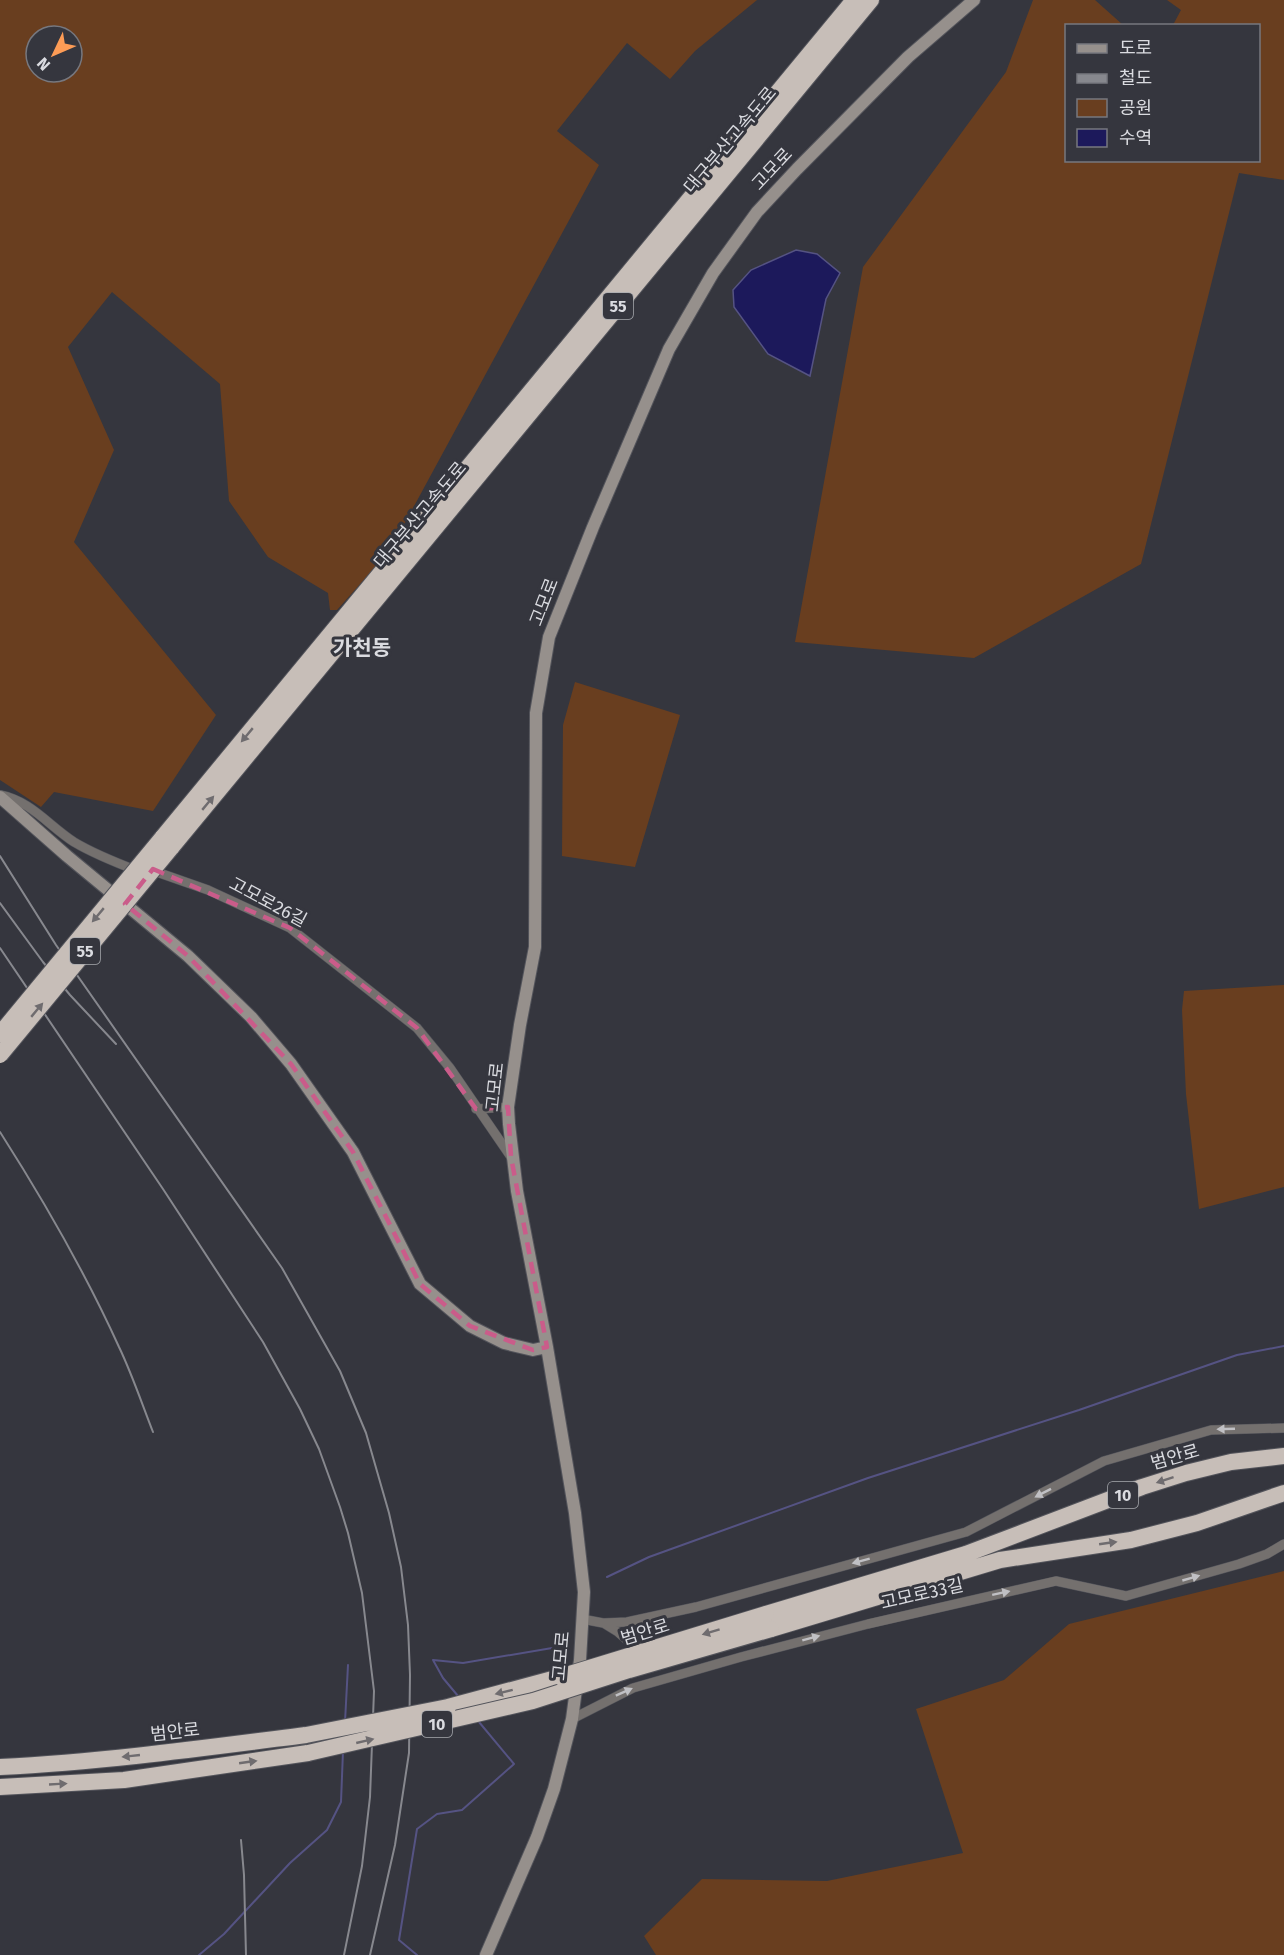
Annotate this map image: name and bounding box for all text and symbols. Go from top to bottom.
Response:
north arrow [24,24,84,84]
legend [1065,24,1260,162]
text: 도로 [1119,37,1152,59]
text: N [33,54,54,74]
text: 철도 [1119,67,1152,89]
street label: 대구부산고속도로 [679,82,781,198]
text: 공원 [1119,97,1152,119]
text: 수역 [1119,127,1152,149]
street label: 고모로 [747,143,797,195]
road number: 55 [603,293,633,319]
street label: 대구부산고속도로 [369,457,471,573]
street label: 고모로 [525,575,563,629]
district label: 가천동 [333,635,391,661]
one-way arrow [241,727,254,743]
one-way arrow [201,796,214,811]
street label: 고모로26길 [225,872,311,932]
one-way arrow [92,907,105,923]
road number: 55 [70,938,100,964]
one-way arrow [31,1002,44,1018]
street label: 고모로 [481,1061,509,1113]
one-way arrow [1216,1425,1235,1434]
street label: 범안로 [1148,1440,1202,1474]
one-way arrow [1156,1475,1174,1485]
road number: 10 [1108,1482,1138,1508]
one-way arrow [1034,1488,1051,1497]
one-way arrow [1098,1538,1117,1547]
one-way arrow [852,1557,870,1566]
one-way arrow [1182,1573,1200,1582]
street label: 고모로33길 [878,1574,966,1614]
one-way arrow [992,1588,1011,1597]
street label: 범안로 [618,1614,672,1650]
one-way arrow [702,1628,720,1637]
street label: 고모로 [548,1630,574,1682]
one-way arrow [802,1632,820,1642]
one-way arrow [615,1687,633,1697]
one-way arrow [495,1688,513,1698]
road number: 10 [422,1711,452,1737]
street label: 범안로 [149,1718,201,1746]
one-way arrow [356,1735,374,1745]
one-way arrow [121,1751,140,1761]
one-way arrow [238,1757,257,1766]
one-way arrow [49,1779,68,1788]

